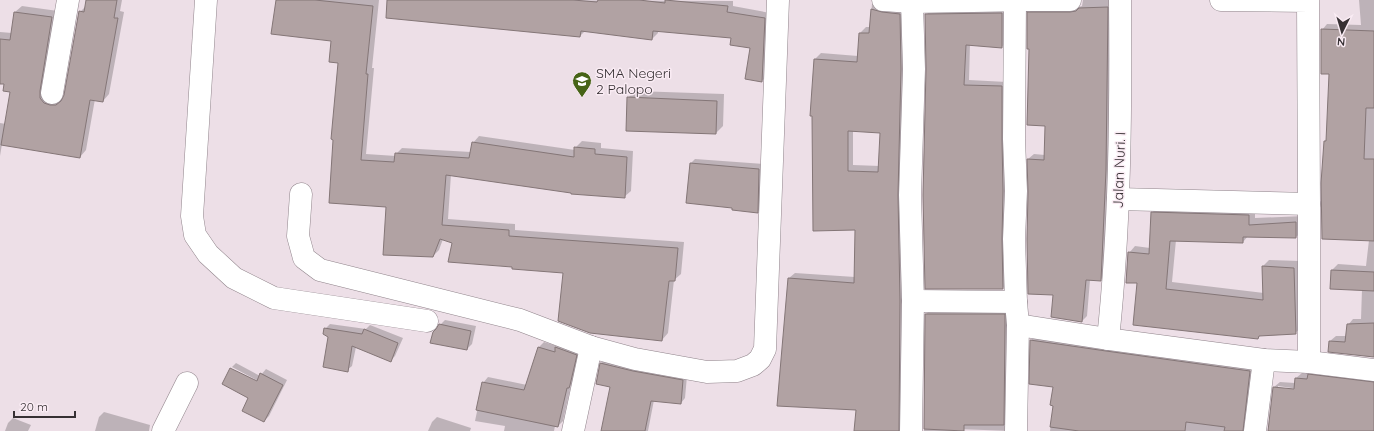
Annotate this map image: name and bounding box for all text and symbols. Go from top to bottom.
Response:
north arrow [1322,12,1362,52]
text: N [1336,35,1346,49]
place label: SMA Negeri 2 Palopo [596,64,671,98]
school or university icon: SMA Negeri 2 Palopo [571,70,593,98]
street label: Jalan Nuri. I [1109,131,1129,209]
scale bar [14,393,75,419]
text: 20 m [20,399,48,414]

